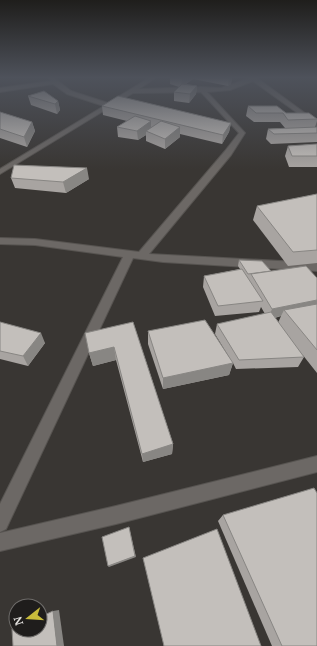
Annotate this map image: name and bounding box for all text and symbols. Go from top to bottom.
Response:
north arrow [8,598,48,638]
text: N [9,614,26,627]

